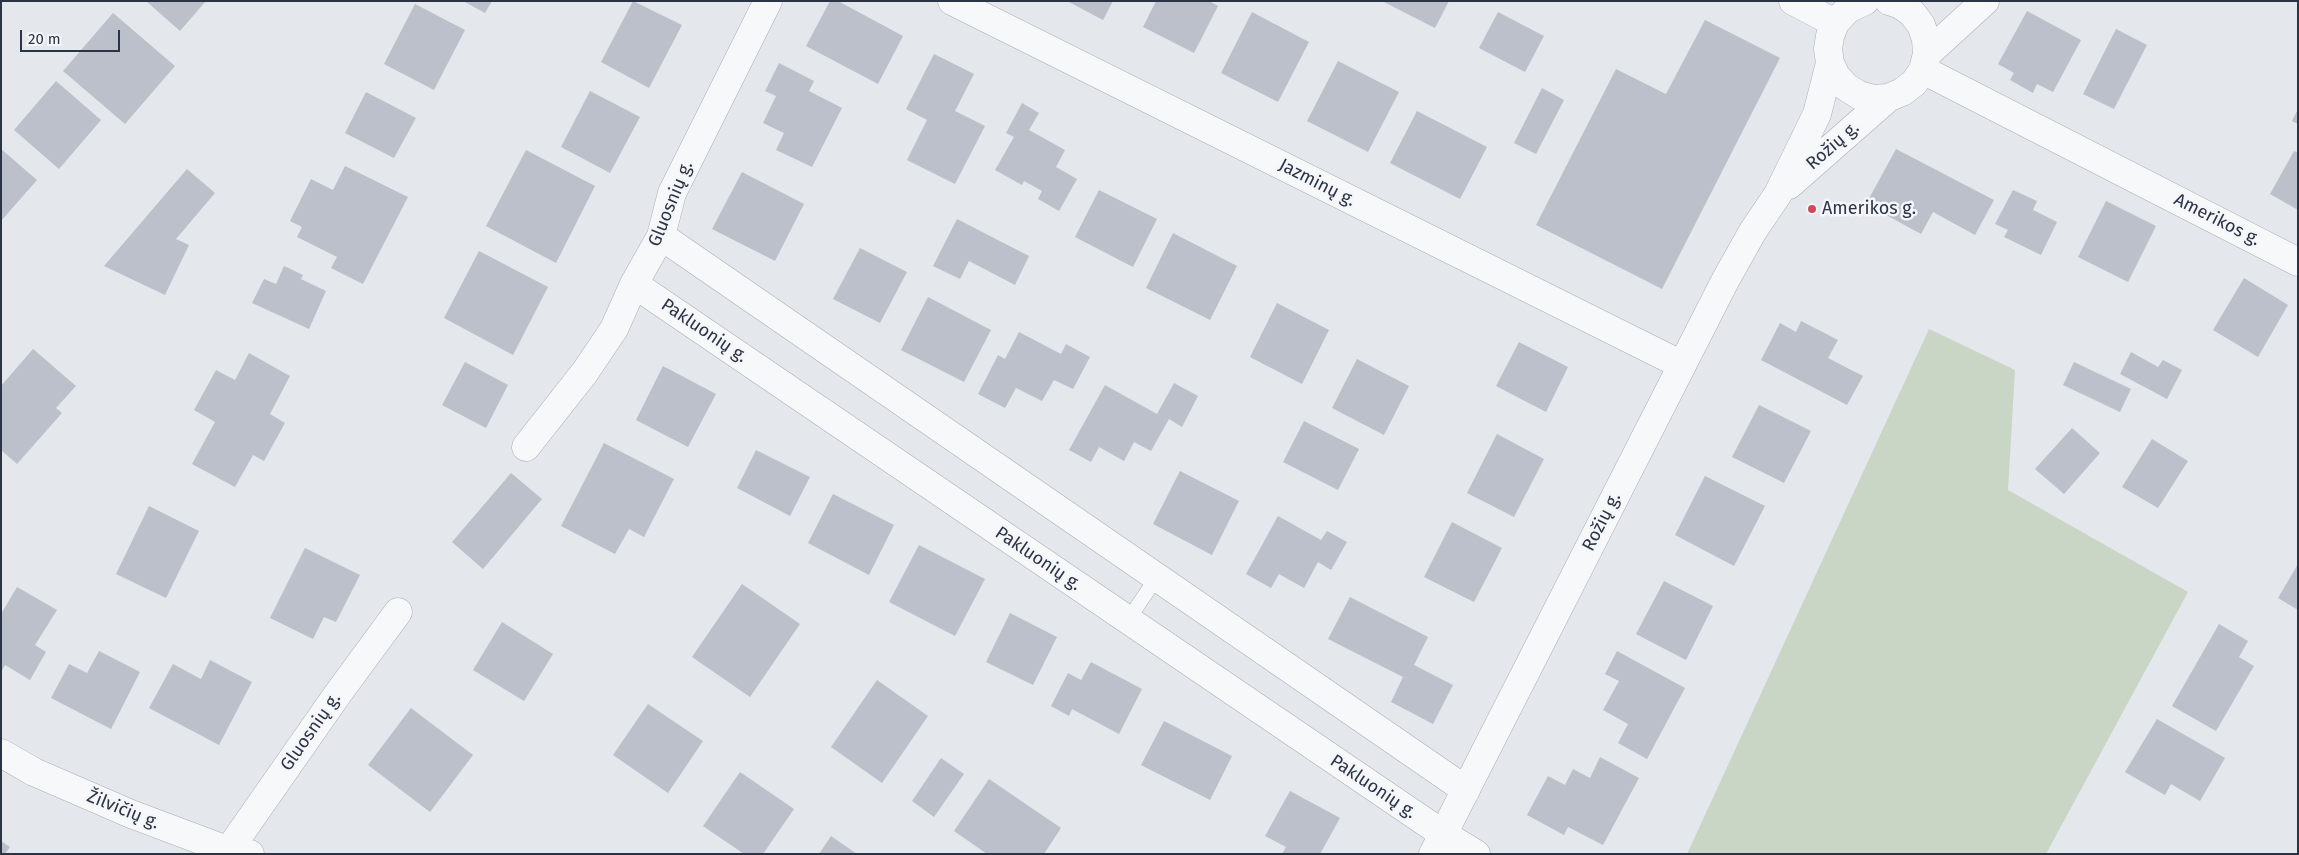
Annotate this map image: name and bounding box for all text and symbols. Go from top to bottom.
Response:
scale bar [22,20,122,52]
text: 20 m [28,30,61,48]
street label: Rožių g. [1802,117,1864,175]
street label: Jazminų g. [1275,155,1359,211]
street label: Gluosnių g. [644,158,698,250]
street label: Amerikos g. [2170,189,2264,251]
place label: Amerikos g. [1822,198,1916,220]
marker: Amerikos g. [1806,203,1818,215]
street label: Pakluonių g. [657,294,751,368]
street label: Rožių g. [1578,489,1626,555]
street label: Pakluonių g. [991,522,1085,596]
street label: Gluosnių g. [276,689,346,775]
street label: Pakluonių g. [1326,750,1420,824]
street label: Žilvičių g. [84,786,162,834]

